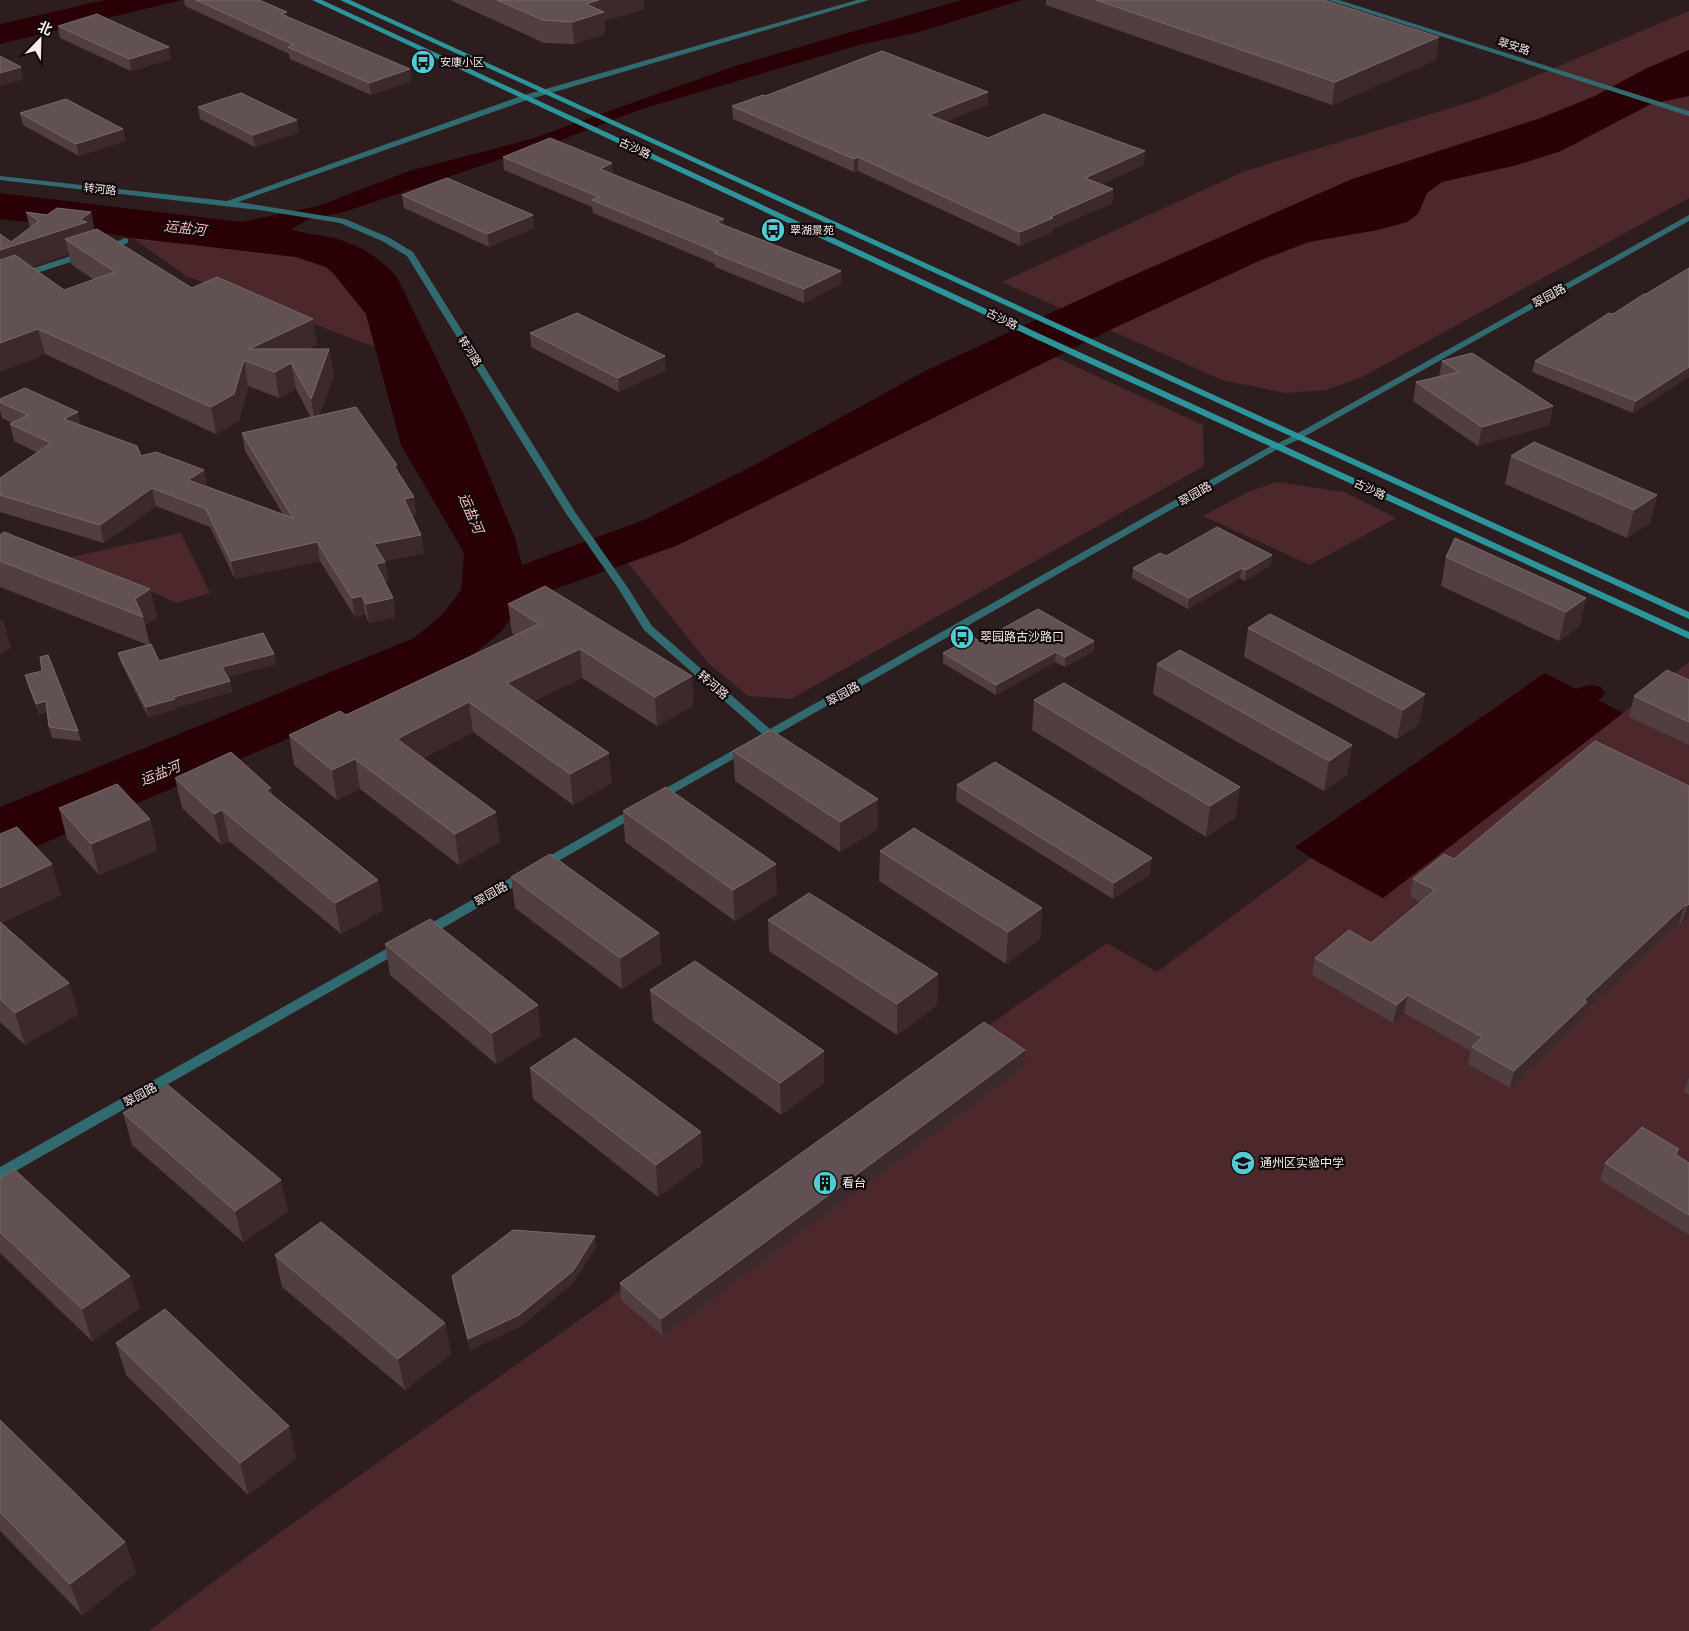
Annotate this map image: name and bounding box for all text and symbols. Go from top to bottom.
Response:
north arrow [15,15,65,65]
text: 北 [36,18,55,38]
street label: 翠安路 [1496,35,1532,57]
bus stop icon: 安康小区 [410,49,436,75]
place label: 安康小区 [440,56,484,68]
street label: 古沙路 [618,136,652,160]
street label: 转河路 [83,181,117,197]
bus stop icon: 翠湖景苑 [760,217,786,243]
water label: 运盐河 [163,218,210,239]
place label: 翠湖景苑 [790,224,834,236]
street label: 翠园路 [1530,281,1568,311]
street label: 古沙路 [985,306,1019,332]
street label: 转河路 [456,334,484,368]
street label: 古沙路 [1353,477,1387,501]
street label: 翠园路 [1176,479,1214,509]
water label: 运盐河 [455,491,488,538]
bus stop icon: 翠园路古沙路口 [949,624,975,650]
place label: 翠园路古沙路口 [980,630,1064,644]
street label: 转河路 [695,668,731,702]
street label: 翠园路 [824,679,862,709]
water label: 运盐河 [138,757,185,788]
street label: 翠园路 [472,879,510,909]
street label: 翠园路 [121,1080,159,1110]
school or university icon: 通州区实验中学 [1230,1150,1256,1176]
place label: 通州区实验中学 [1260,1156,1344,1170]
building icon: 看台 [812,1170,838,1196]
place label: 看台 [842,1176,866,1190]

